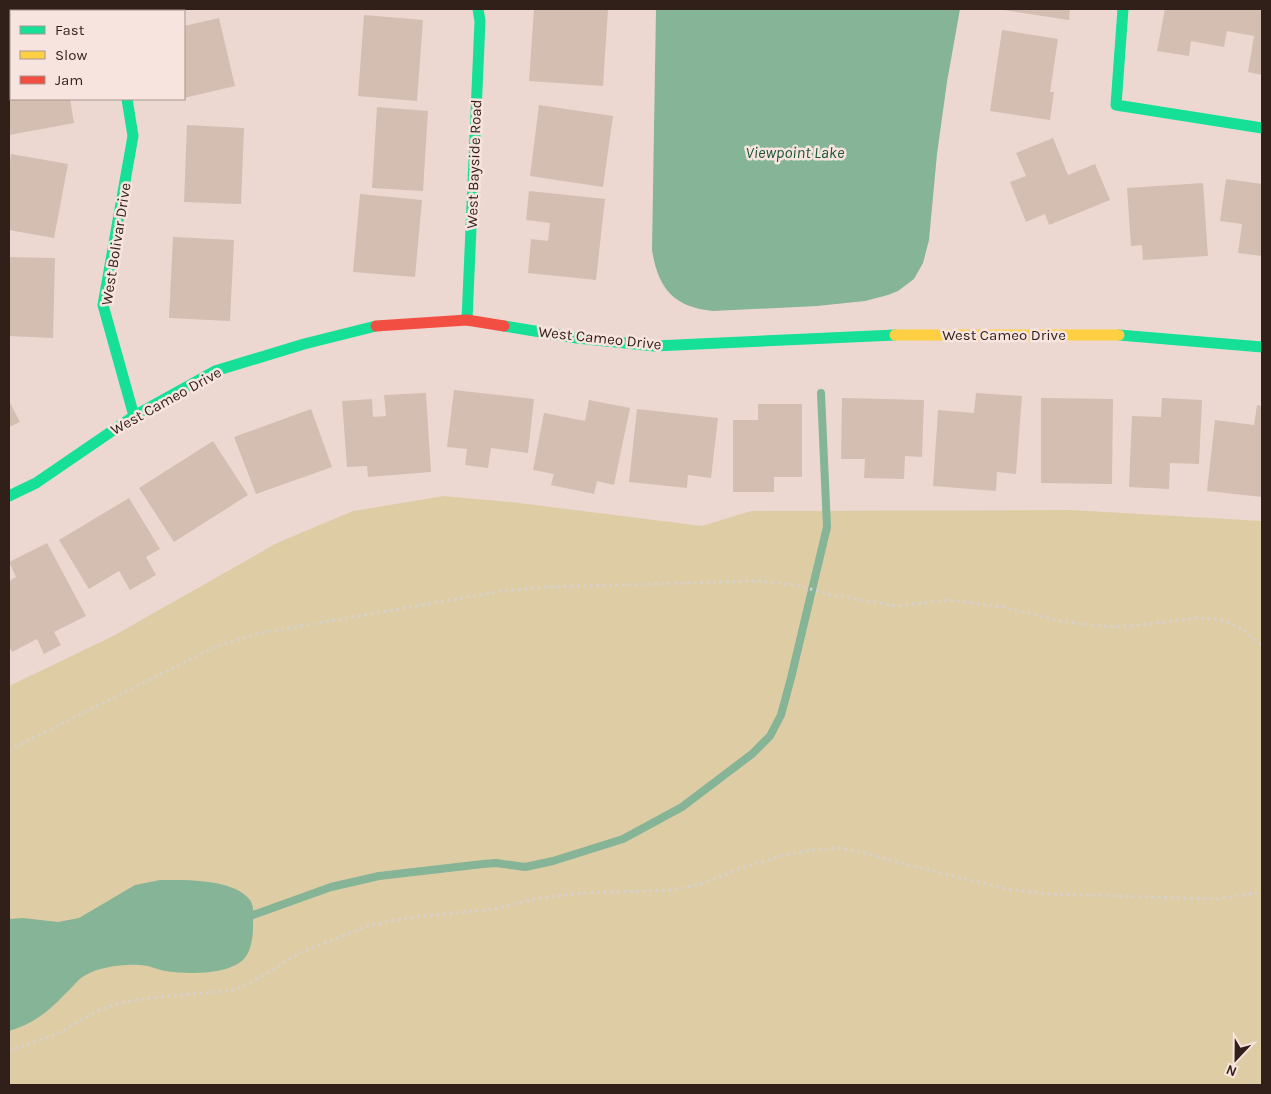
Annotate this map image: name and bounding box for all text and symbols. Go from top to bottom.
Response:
legend [10,10,185,100]
text: Fast [55,21,85,39]
text: Slow [55,46,87,64]
text: Jam [55,71,83,89]
street label: West Bayside Road [463,99,485,229]
water label: Viewpoint Lake [746,143,845,162]
street label: West Bolivar Drive [97,181,135,307]
street label: West Cameo Drive [538,323,662,353]
street label: West Cameo Drive [942,326,1066,344]
street label: West Cameo Drive [108,363,224,439]
north arrow [1211,1034,1261,1084]
text: N [1223,1061,1239,1080]

